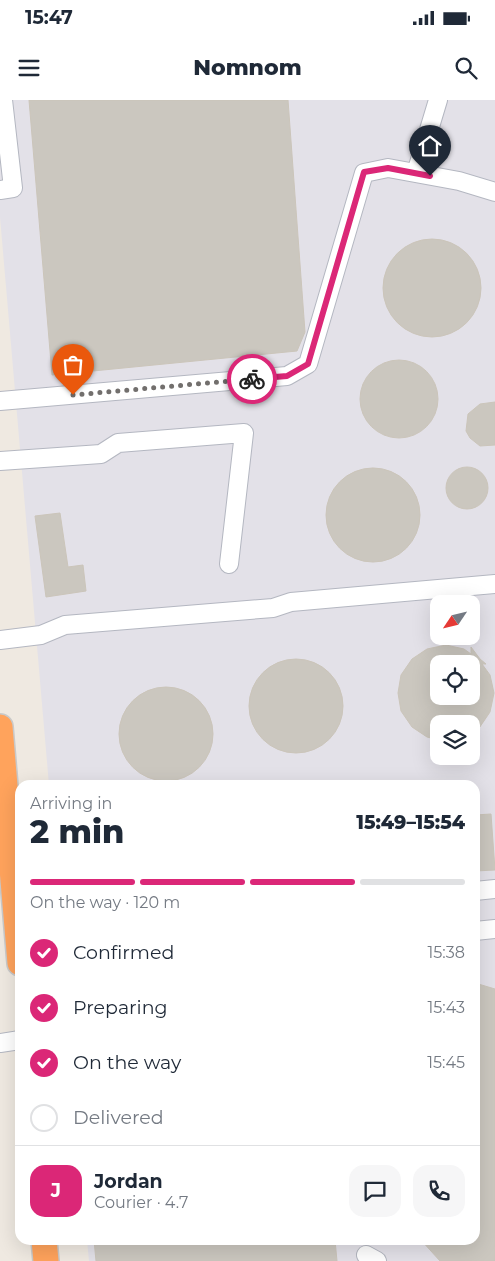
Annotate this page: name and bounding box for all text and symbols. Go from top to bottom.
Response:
text: 15:47 [25,6,73,29]
icon: menu [15,54,43,82]
text: Nomnom [193,54,302,81]
icon: search [452,54,480,82]
pin [409,125,451,176]
icon: home [416,132,444,160]
pin [52,344,94,395]
icon: bag [59,351,87,379]
courier [227,354,277,404]
icon: bike [238,365,266,393]
north arrow [430,595,480,645]
map controls [430,595,480,765]
button: locate [430,655,480,705]
button: layers [430,715,480,765]
text: Arriving in [30,794,112,813]
text: 15:49–15:54 [356,811,465,834]
text: 2 min [30,812,124,851]
text: On the way · 120 m [30,893,180,912]
icon: check [30,939,58,967]
text: Confirmed [73,941,174,964]
text: 15:38 [428,943,465,962]
icon: check [30,994,58,1022]
text: Preparing [73,996,168,1019]
text: 15:43 [427,998,465,1017]
icon: check [30,1049,58,1077]
text: On the way [73,1051,181,1074]
text: 15:45 [427,1053,465,1072]
text: Delivered [73,1106,164,1129]
button: chat [349,1165,401,1217]
button: phone [413,1165,465,1217]
text: Jordan [94,1170,163,1193]
text: J [51,1179,61,1202]
text: Courier · 4.7 [94,1193,188,1212]

